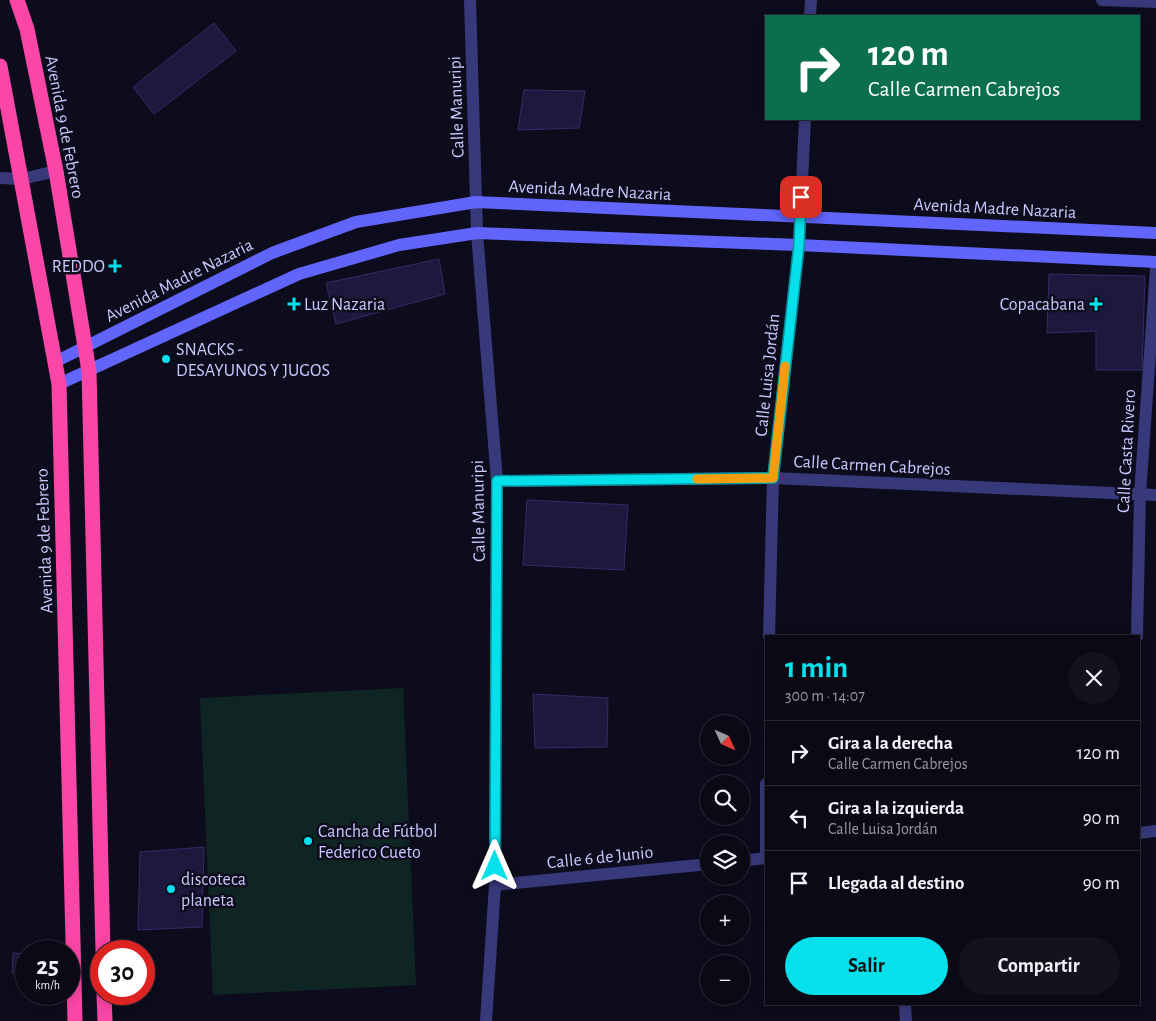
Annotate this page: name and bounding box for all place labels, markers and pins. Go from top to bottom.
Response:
pin [780,176,822,218]
place label: REDDO [52,258,105,276]
marker: REDDO [109,260,121,272]
place label: Luz Nazaria [304,296,385,314]
place label: Copacabana [1000,296,1085,314]
marker: Copacabana [1089,297,1103,311]
marker: Luz Nazaria [288,298,300,310]
place label: SNACKS - DESAYUNOS Y JUGOS [176,341,330,380]
marker: SNACKS - DESAYUNOS Y JUGOS [160,353,172,365]
place label: Cancha de Fútbol Federico Cueto [318,823,437,862]
marker: Cancha de Fútbol Federico Cueto [302,835,314,847]
place label: discoteca planeta [181,871,246,910]
marker: discoteca planeta [165,883,177,895]

